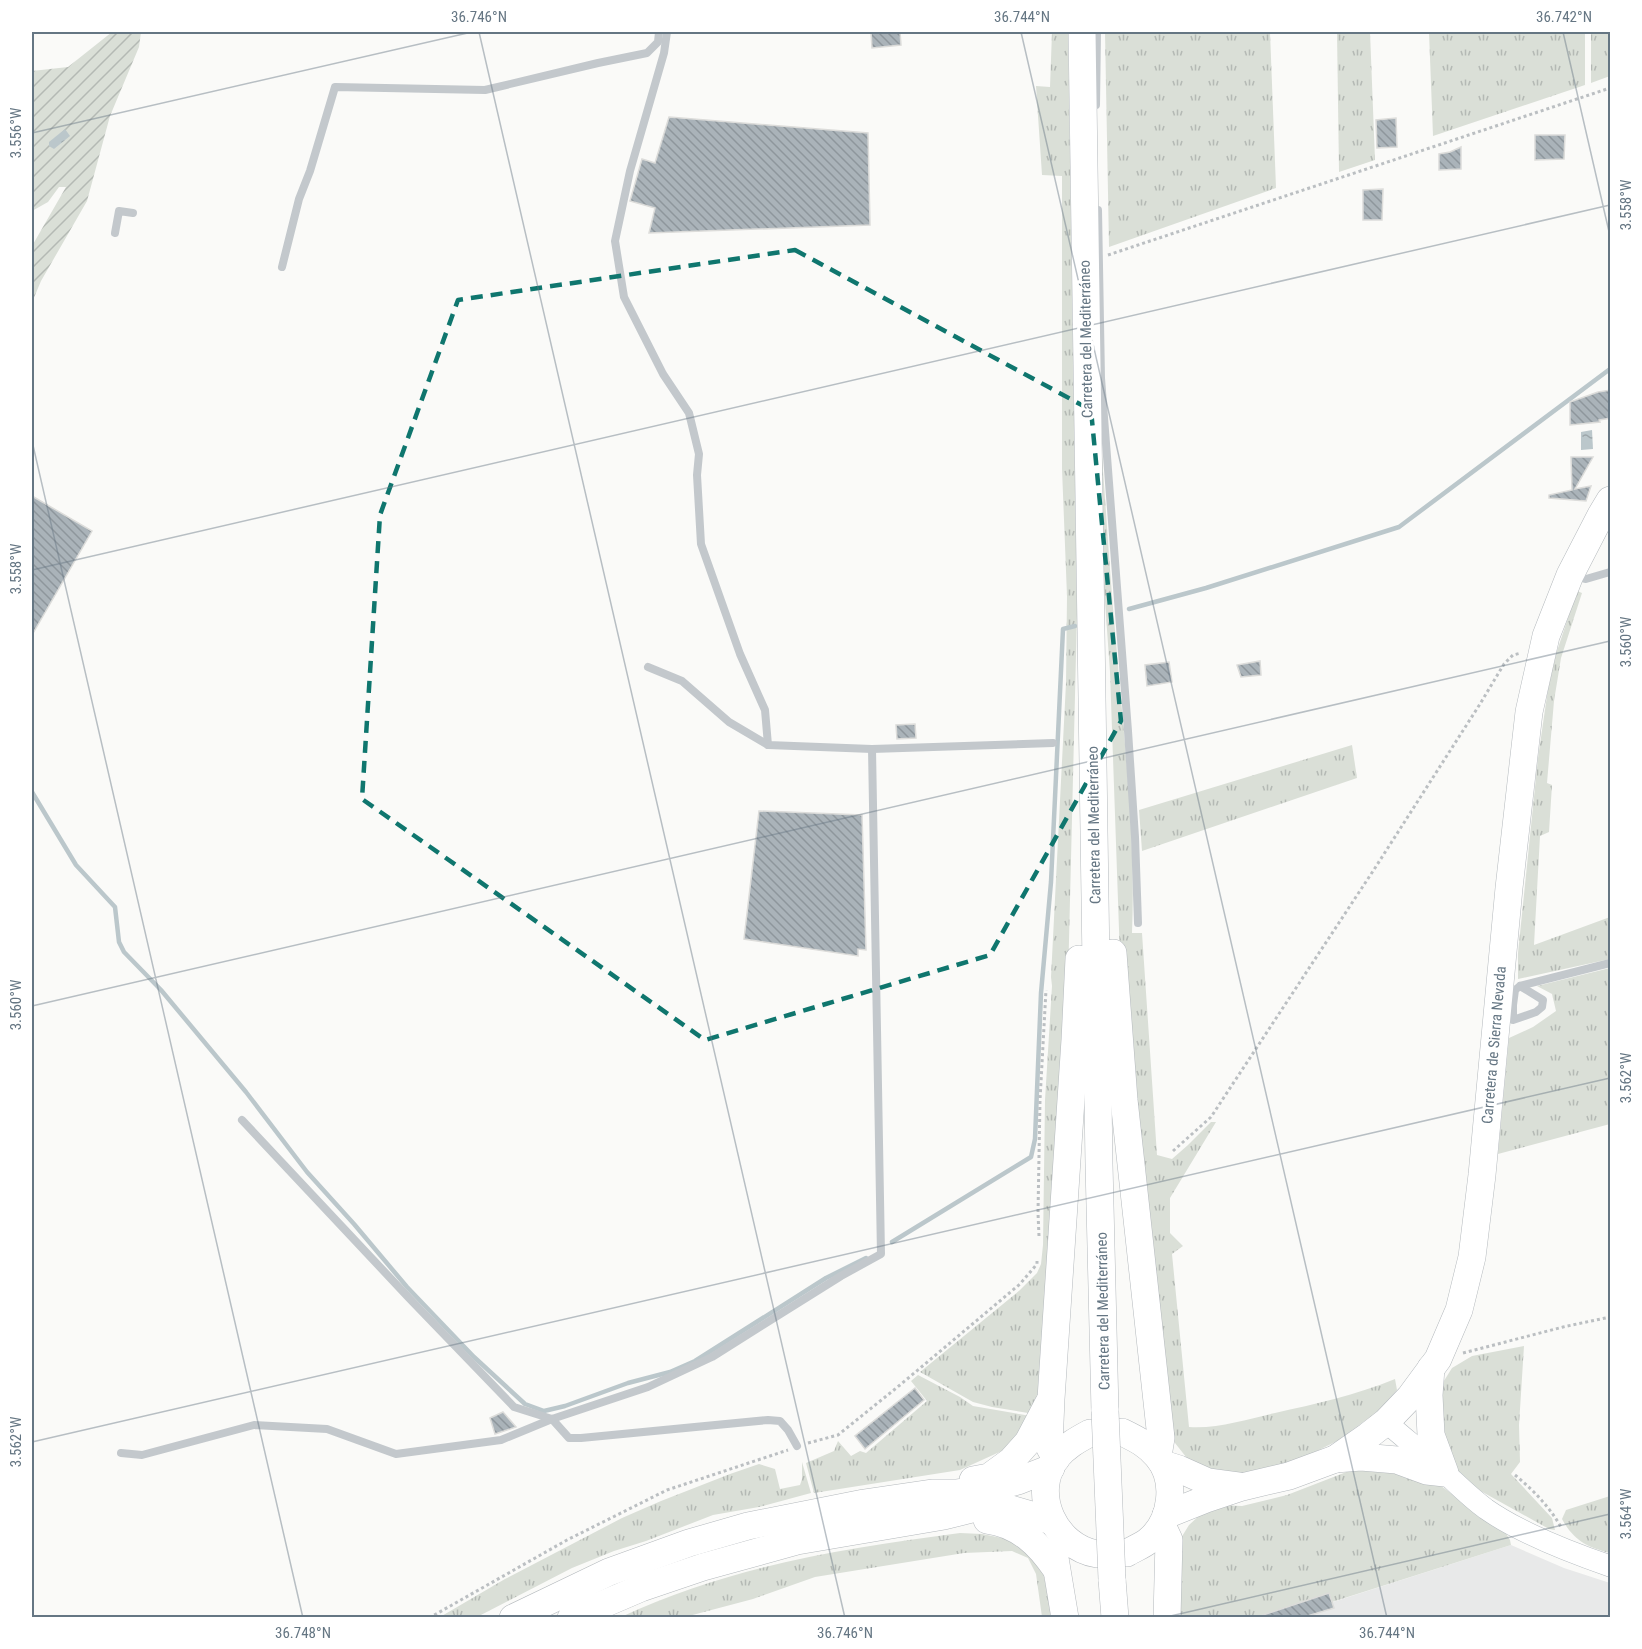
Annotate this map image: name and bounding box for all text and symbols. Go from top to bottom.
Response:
text: 36.746°N [451,8,507,26]
text: 36.744°N [994,8,1050,26]
text: 36.742°N [1536,8,1592,26]
text: 3.556°W [7,107,25,158]
text: 3.558°W [1617,179,1635,230]
street label: Carretera del Mediterráneo [1076,260,1096,418]
text: 3.558°W [7,543,25,594]
text: 3.560°W [1617,616,1635,667]
street label: Carretera del Mediterráneo [1084,746,1104,904]
street label: Carretera de Sierra Nevada [1478,965,1510,1125]
text: 3.560°W [7,979,25,1030]
text: 3.562°W [1617,1052,1635,1103]
street label: Carretera del Mediterráneo [1093,1232,1113,1390]
text: 3.562°W [7,1416,25,1467]
text: 3.564°W [1617,1488,1635,1539]
text: 36.748°N [275,1624,331,1642]
text: 36.746°N [817,1624,873,1642]
text: 36.744°N [1359,1624,1415,1642]

